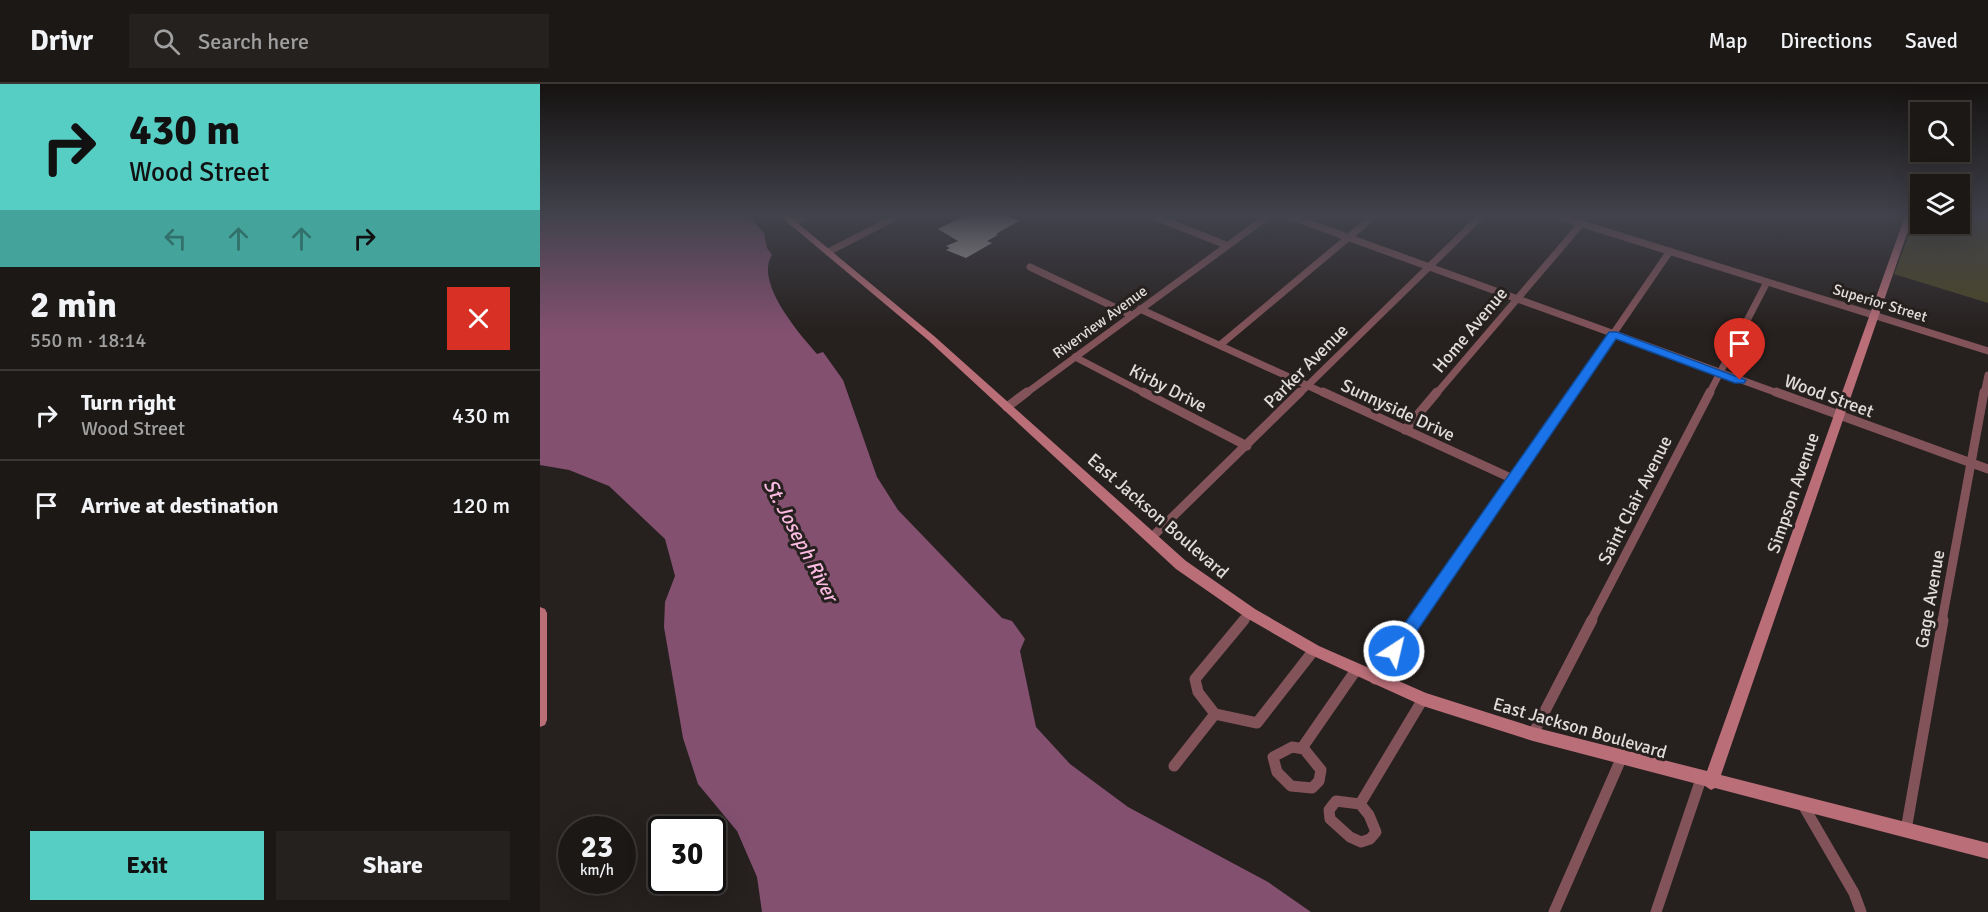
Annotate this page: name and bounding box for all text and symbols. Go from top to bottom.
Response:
search box [129,14,549,68]
text: Drivr [30,24,93,58]
icon: search [150,25,183,58]
text: Search here [198,28,309,55]
text: Map [1709,28,1747,54]
text: Directions [1780,28,1872,54]
text: Saved [1905,28,1958,54]
map controls [1910,102,1970,234]
button: search [1910,102,1970,162]
text: 430 m [129,105,240,156]
icon: right [30,108,108,186]
text: Wood Street [129,156,270,189]
button: layers [1910,174,1970,234]
icon: left [159,222,192,255]
icon: ahead [222,222,255,255]
icon: ahead [285,222,318,255]
icon: right [348,222,381,255]
street label: Superior Street [1831,280,1929,326]
street label: Riverview Avenue [1049,282,1151,362]
text: 2 min [30,283,117,328]
street label: Home Avenue [1428,283,1512,377]
button: close [447,287,510,350]
pin [1714,318,1765,380]
street label: Parker Avenue [1259,319,1353,413]
icon: arrive [1723,327,1756,360]
text: 550 m · 18:14 [30,328,146,353]
street label: Kirby Drive [1125,359,1211,417]
street label: Wood Street [1781,370,1877,422]
street label: Sunnyside Drive [1338,374,1458,446]
text: Turn right [81,389,176,416]
icon: right [30,399,63,432]
text: 430 m [452,402,510,429]
text: Wood Street [81,416,185,441]
street label: Simpson Avenue [1762,430,1824,556]
street label: Saint Clair Avenue [1593,432,1677,568]
street label: East Jackson Boulevard [1083,449,1233,583]
water label: St. Joseph River [758,475,845,608]
icon: arrive [30,489,63,522]
text: Arrive at destination [81,492,278,519]
text: 120 m [452,492,510,519]
street label: Gage Avenue [1911,548,1949,650]
position arrow [1362,619,1426,683]
street label: East Jackson Boulevard [1491,693,1669,763]
speed limit sign: 30 [648,816,726,894]
text: 23 [581,829,613,866]
button: Exit [30,831,264,900]
button: Share [276,831,510,900]
text: km/h [580,861,614,879]

